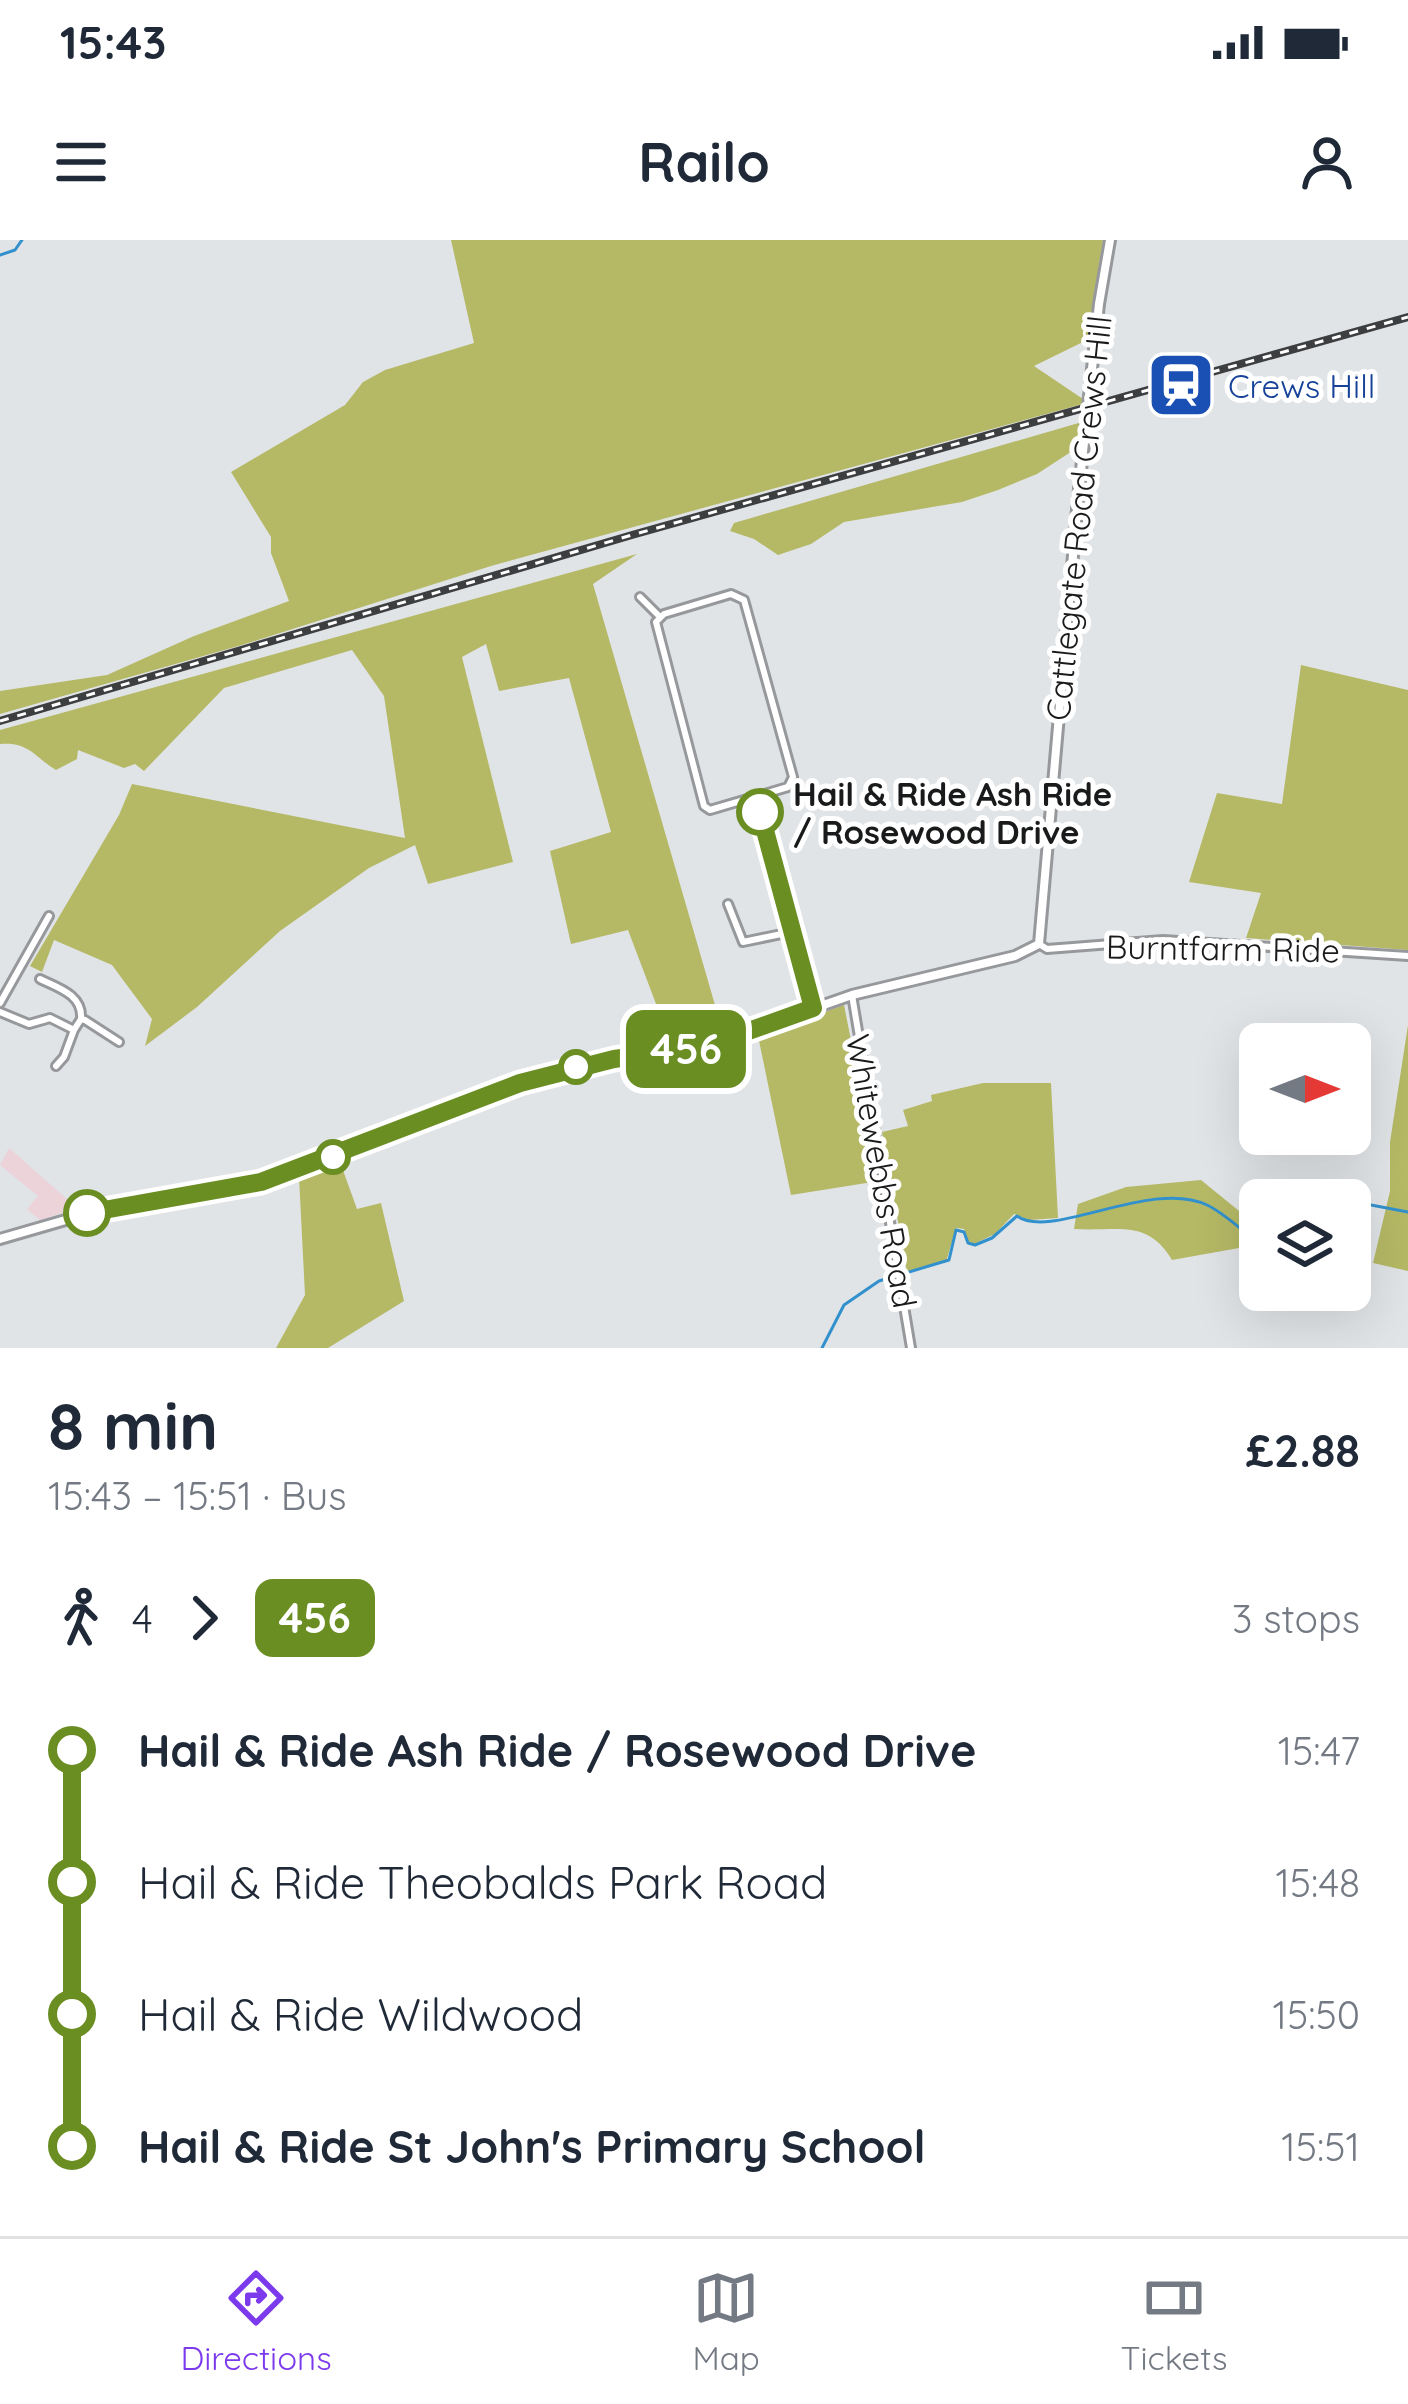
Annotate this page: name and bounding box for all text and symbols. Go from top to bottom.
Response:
text: 15:43 [60,14,166,70]
text: Railo [638,128,770,196]
icon: menu [48,129,114,195]
icon: person [1294,129,1360,195]
street label: Cattlegate Road Crews Hill [1036,313,1120,723]
station icon: Crews Hill [1146,350,1216,420]
place label: Crews Hill [1228,365,1375,406]
place label: Hail & Ride Ash Ride / Rosewood Drive [793,773,1112,852]
marker: Hail & Ride Ash Ride / Rosewood Drive [738,790,782,834]
street label: Burntfarm Ride [1106,925,1340,971]
line badge: 456 [617,1010,755,1088]
text: 456 [650,1022,722,1075]
north arrow [1239,1023,1371,1155]
map controls [1239,1023,1371,1311]
street label: Whitewebbs Road [838,1031,926,1311]
unlabelled marker [560,1051,592,1083]
unlabelled marker [317,1141,349,1173]
button: layers [1239,1179,1371,1311]
unlabelled marker [65,1191,109,1235]
text: 8 min [48,1384,218,1467]
text: £2.88 [1246,1422,1360,1478]
text: 15:43 – 15:51 · Bus [48,1471,347,1520]
icon: walk [48,1585,114,1651]
icon: forward [171,1585,237,1651]
text: 456 [279,1591,351,1644]
text: 4 [132,1594,153,1643]
text: 3 stops [1232,1594,1360,1643]
text: Hail & Ride Ash Ride / Rosewood Drive [138,1722,977,1778]
text: 15:47 [1278,1726,1360,1775]
text: Hail & Ride Theobalds Park Road [138,1854,827,1910]
text: 15:48 [1275,1858,1360,1907]
text: Hail & Ride Wildwood [138,1986,583,2042]
text: 15:50 [1273,1990,1360,2039]
text: Hail & Ride St John's Primary School [138,2118,926,2174]
text: 15:51 [1281,2122,1360,2171]
tab: Directions [180,2265,332,2378]
tab: Map [692,2265,760,2378]
tab: Tickets [1121,2265,1228,2378]

